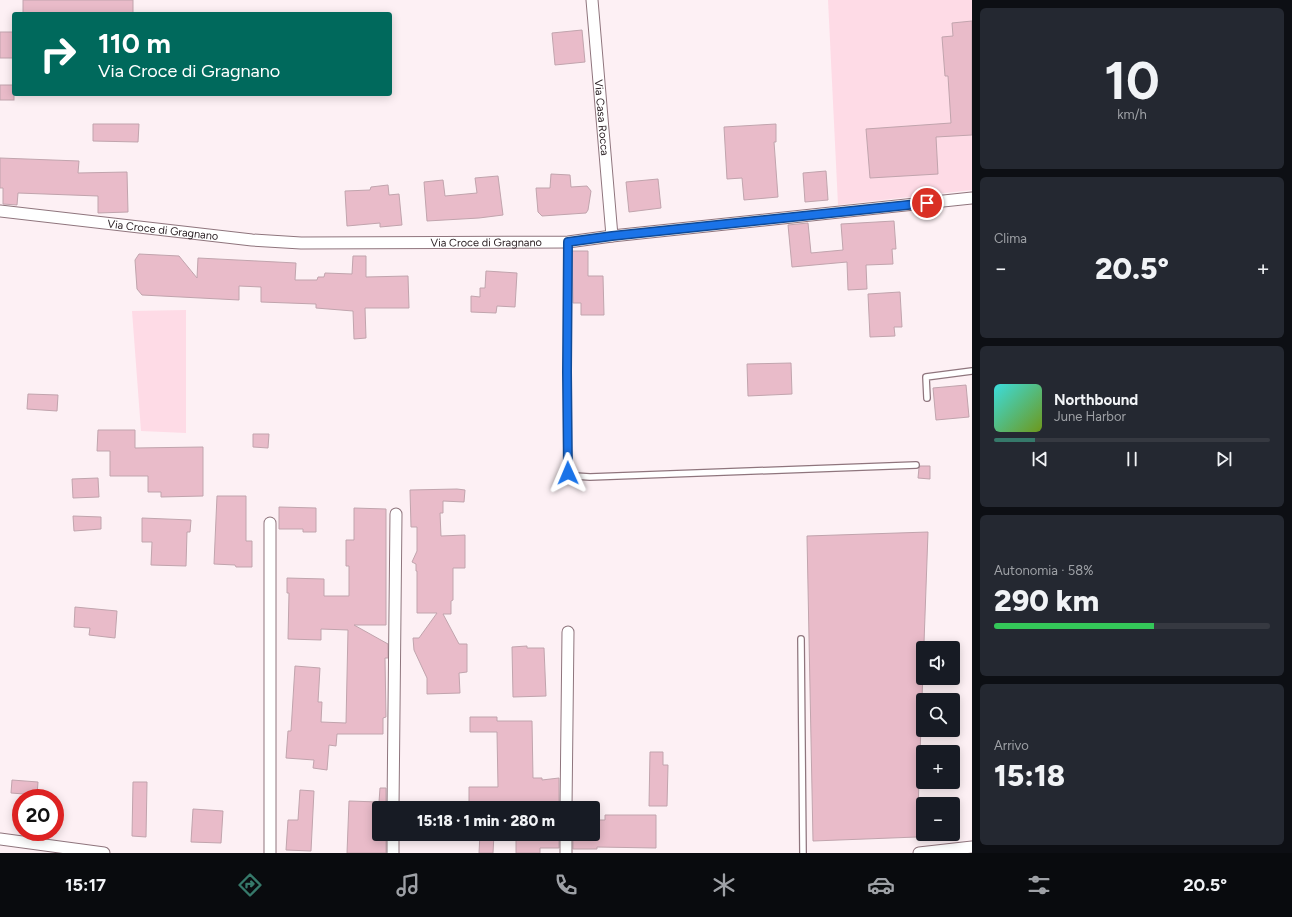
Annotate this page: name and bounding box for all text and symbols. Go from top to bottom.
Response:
text: 110 m [98,26,171,60]
icon: right [32,28,84,80]
text: 10 [1104,50,1160,112]
text: Via Croce di Gragnano [98,60,280,82]
street label: Via Casa Rocca [592,79,611,156]
text: km/h [1117,107,1147,122]
pin [910,186,944,220]
icon: arrive [916,192,938,214]
street label: Via Croce di Gragnano [107,217,219,243]
text: Clima [994,231,1027,246]
street label: Via Croce di Gragnano [430,236,542,250]
text: 20.5° [1095,250,1169,287]
text: − [994,255,1008,282]
text: + [1256,255,1270,282]
text: Northbound [1054,391,1138,409]
text: June Harbor [1054,409,1126,424]
icon: previous [1029,448,1051,470]
icon: pause [1121,448,1143,470]
icon: next [1213,448,1235,470]
position arrow [547,452,589,494]
text: Autonomia · 58% [994,563,1093,578]
text: 290 km [994,582,1099,619]
map controls [916,641,960,841]
button: sound [916,641,960,685]
button: search [916,693,960,737]
text: Arrivo [994,738,1029,753]
button: + [916,745,960,789]
text: 15:18 [994,757,1065,794]
speed limit sign: 20 [12,789,64,841]
button: − [916,797,960,841]
text: 15:18 · 1 min · 280 m [417,812,555,830]
icon: directions [236,871,264,899]
icon: music [394,871,422,899]
icon: phone [552,871,580,899]
icon: climate [710,871,738,899]
icon: car [867,871,895,899]
icon: filters [1025,871,1053,899]
text: 15:17 [65,874,106,896]
text: 20.5° [1183,874,1227,896]

